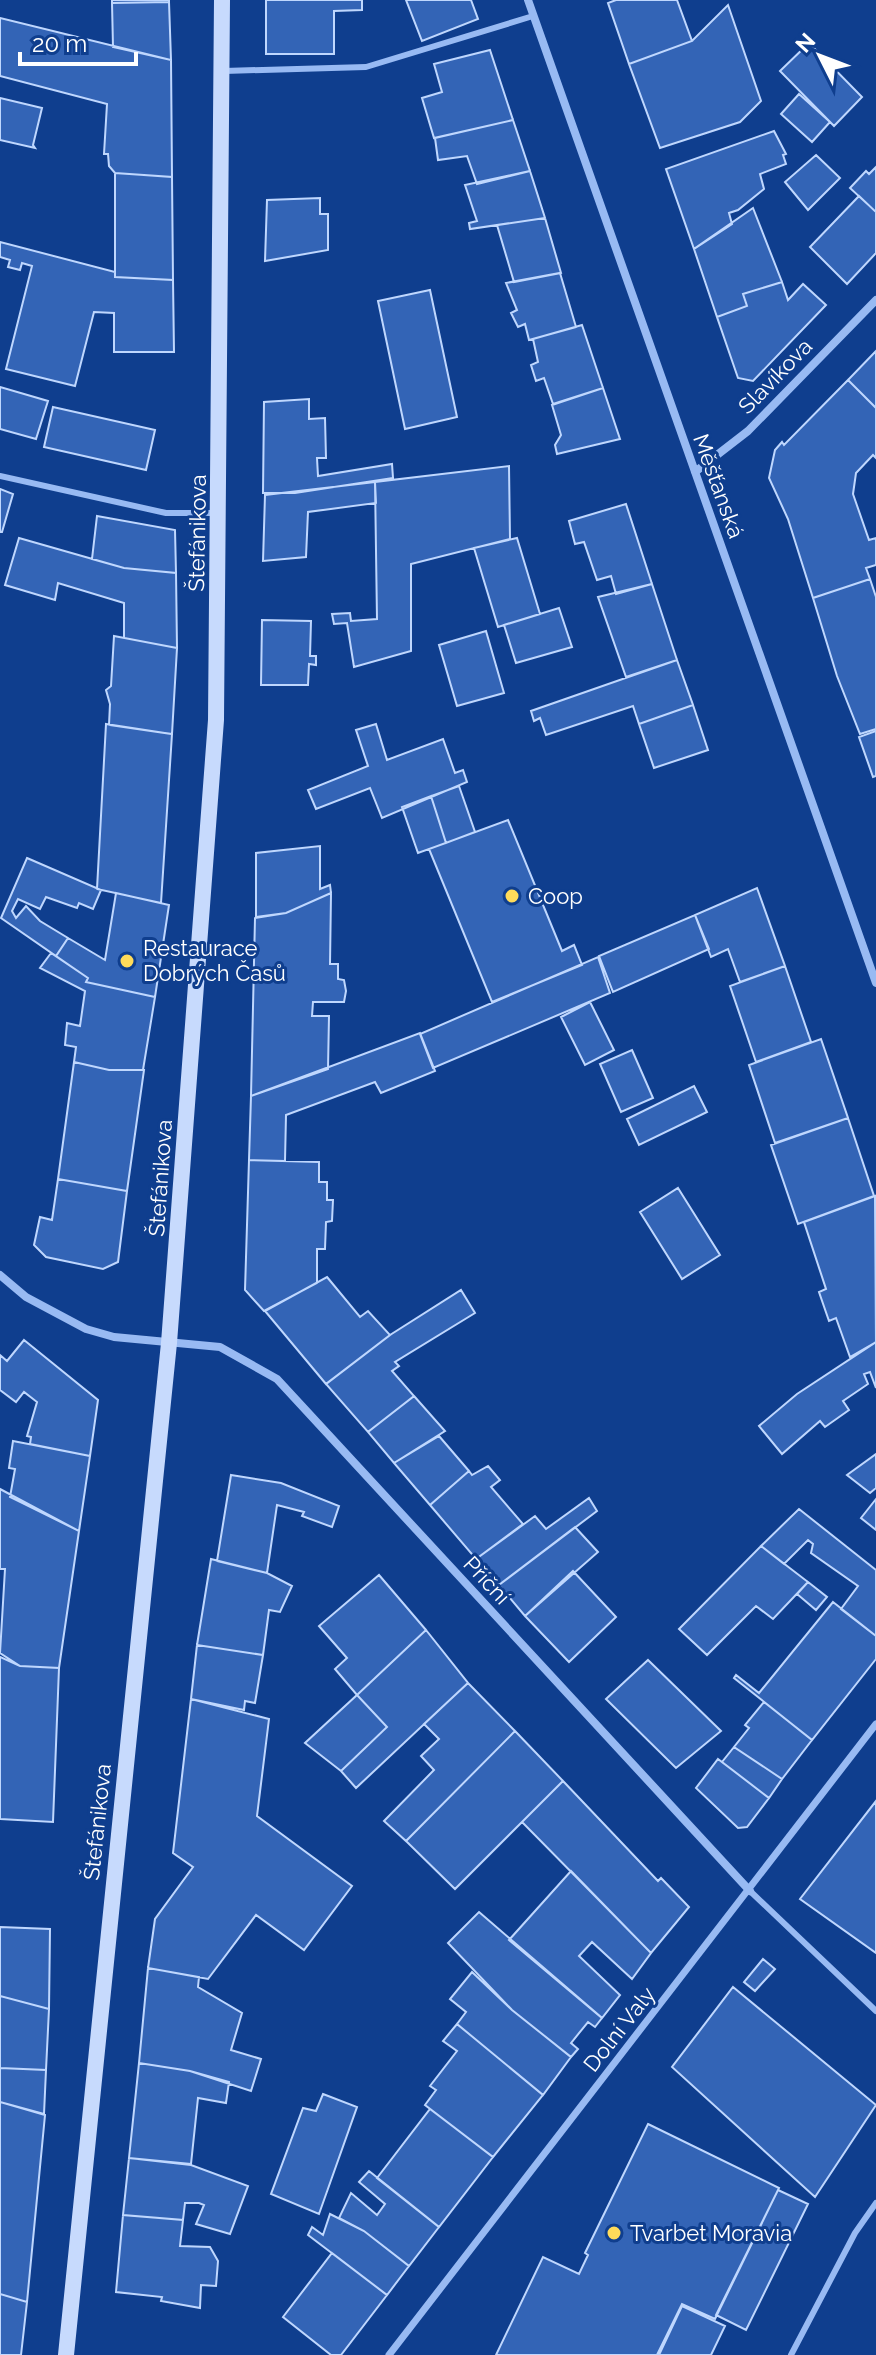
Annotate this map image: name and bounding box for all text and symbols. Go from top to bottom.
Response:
scale bar [20,16,136,66]
north arrow [780,16,860,96]
text: N [790,28,820,58]
text: 20 m [32,29,87,58]
street label: Slavíkova [733,333,817,419]
street label: Měšťanská [688,430,750,542]
street label: Štefánikova [182,474,211,592]
place label: Coop [528,883,583,909]
marker: Coop [503,887,521,905]
place label: Restaurace Dobrých Časů [143,935,286,986]
marker: Restaurace Dobrých Časů [118,952,136,970]
street label: Štefánikova [142,1119,177,1237]
street label: Příční [458,1551,516,1609]
street label: Štefánikova [77,1762,116,1882]
street label: Dolní Valy [578,1981,660,2077]
place label: Tvarbet Moravia [630,2220,792,2246]
marker: Tvarbet Moravia [605,2224,623,2242]

